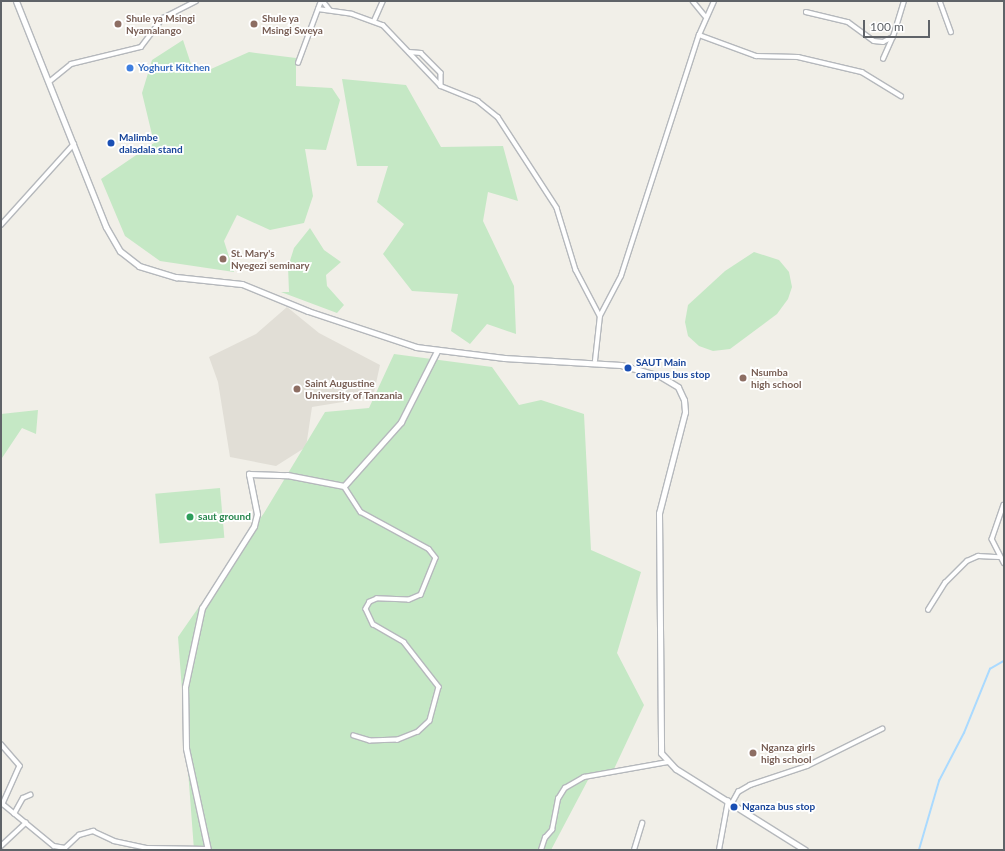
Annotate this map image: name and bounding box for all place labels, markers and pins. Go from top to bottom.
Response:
place label: Shule ya Msingi Nyamalango [126,12,195,36]
place label: Shule ya Msingi Sweya [262,12,323,36]
marker: Shule ya Msingi Nyamalango [113,19,123,29]
marker: Shule ya Msingi Sweya [249,19,259,29]
place label: Yoghurt Kitchen [138,62,210,74]
marker: Yoghurt Kitchen [125,63,135,73]
place label: Malimbe daladala stand [119,131,183,154]
marker: Malimbe daladala stand [106,138,116,148]
place label: St. Mary's Nyegezi seminary [231,247,310,270]
marker: St. Mary's Nyegezi seminary [218,254,228,264]
place label: SAUT Main campus bus stop [636,356,710,380]
marker: SAUT Main campus bus stop [623,363,633,373]
place label: Nsumba high school [751,366,801,390]
marker: Nsumba high school [738,373,748,383]
place label: Saint Augustine University of Tanzania [305,377,403,400]
marker: Saint Augustine University of Tanzania [292,384,302,394]
place label: saut ground [198,511,251,523]
marker: saut ground [185,512,195,522]
place label: Nganza girls high school [761,741,815,764]
marker: Nganza girls high school [748,748,758,758]
place label: Nganza bus stop [742,801,815,813]
marker: Nganza bus stop [729,802,739,812]

